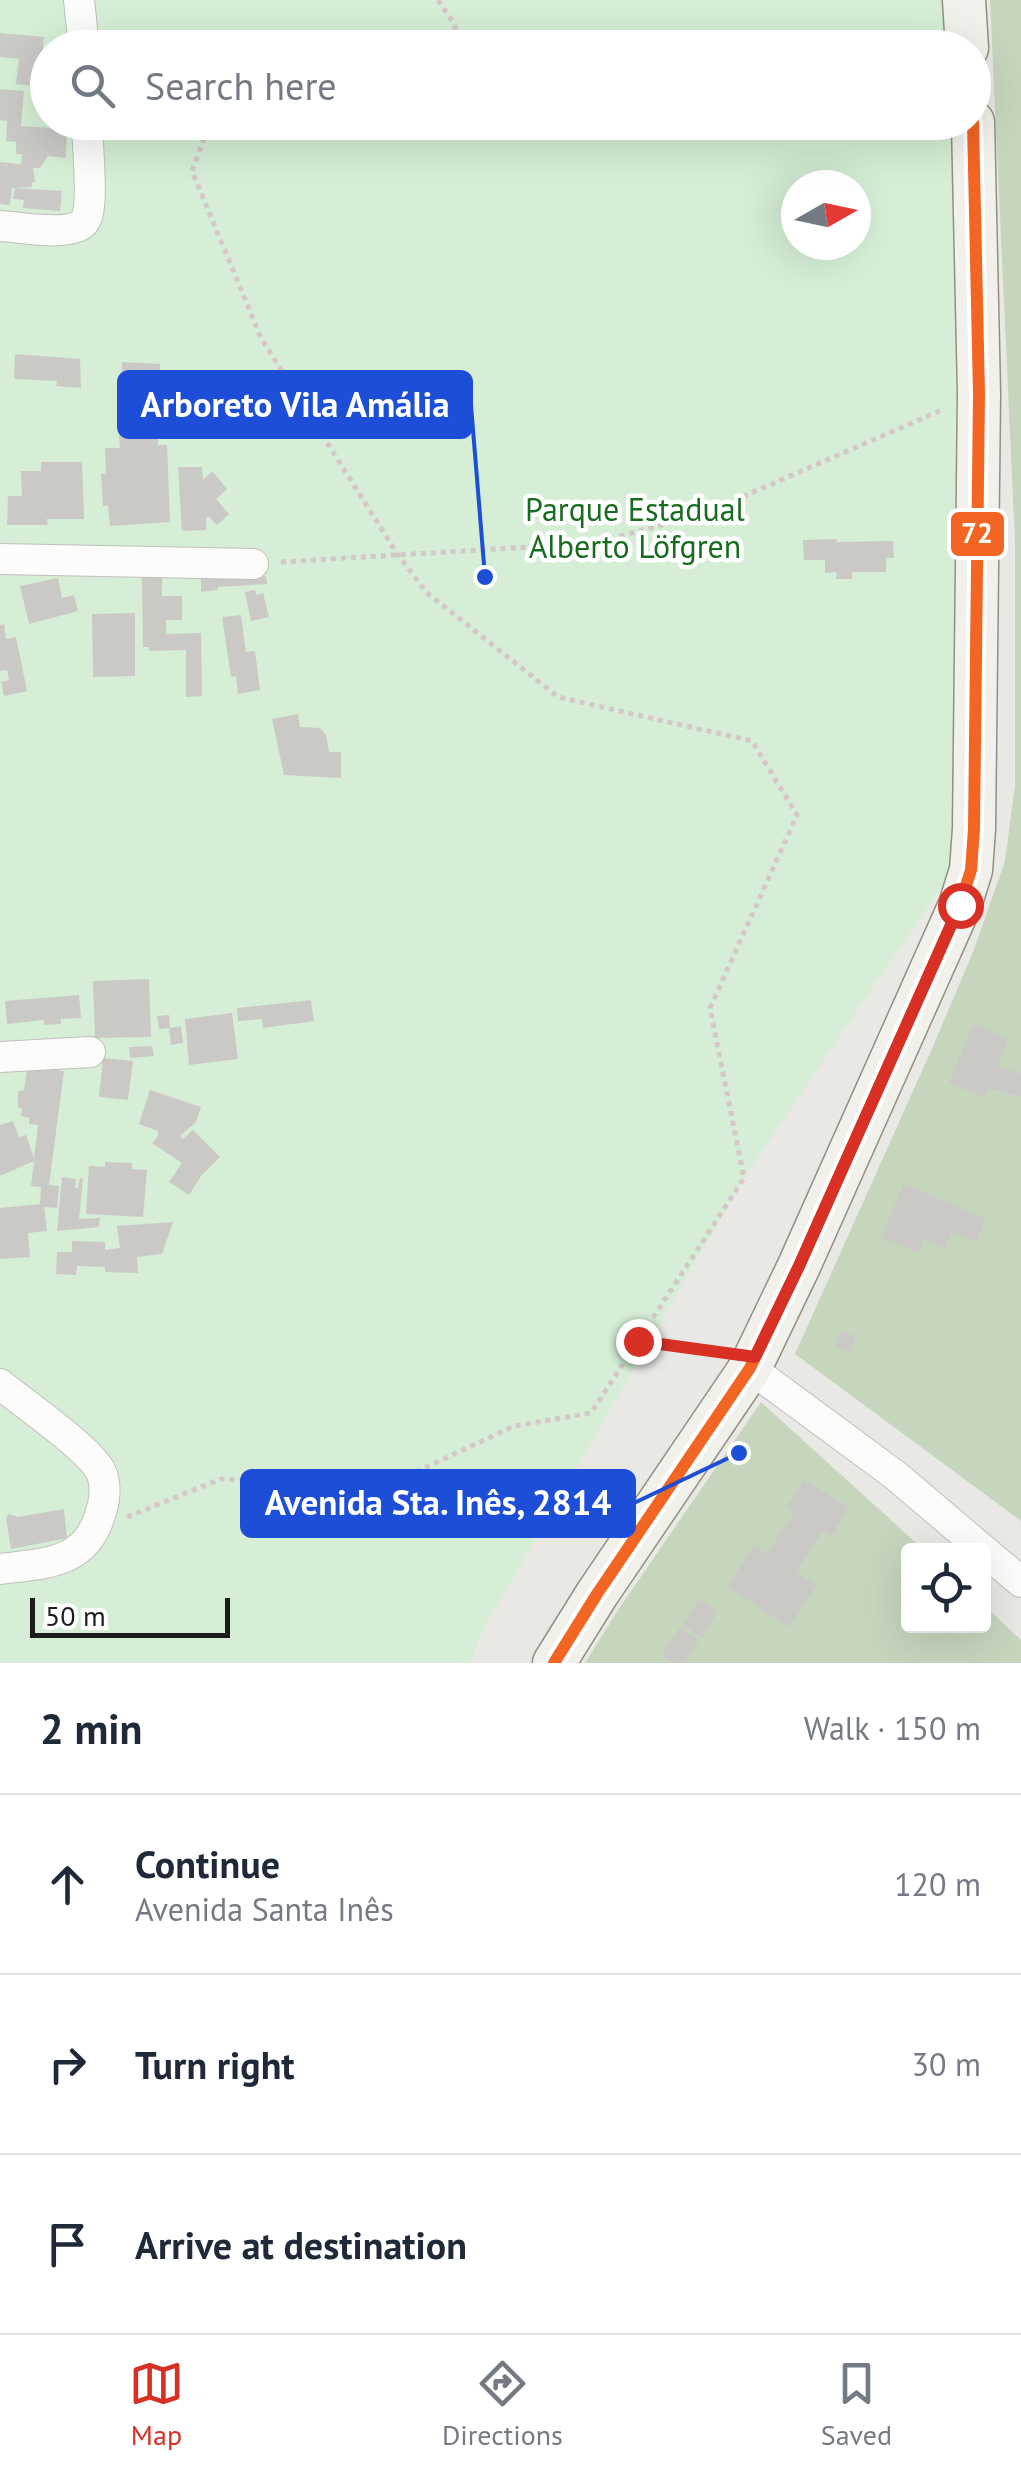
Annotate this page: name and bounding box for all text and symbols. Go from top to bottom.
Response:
search box [30,30,991,140]
icon: search [65,58,120,113]
text: Search here [145,61,337,110]
north arrow [781,170,871,260]
callout: Arboreto Vila Amália [119,372,471,437]
text: Arboreto Vila Amália [140,381,450,427]
park label: Parque Estadual Alberto Löfgren [525,488,746,567]
line badge: 72 [949,510,1006,558]
text: 72 [961,514,993,551]
route start [938,883,984,929]
route end [616,1319,662,1365]
callout: Avenida Sta. Inês, 2814 [242,1471,634,1536]
text: Avenida Sta. Inês, 2814 [265,1479,611,1525]
map controls [901,1543,991,1633]
button: locate [901,1543,991,1633]
scale bar [30,1593,230,1638]
text: 50 m [45,1597,106,1634]
text: 2 min [40,1701,142,1756]
text: Walk · 150 m [804,1707,981,1749]
text: Continue [135,1839,280,1888]
icon: ahead [40,1857,95,1912]
text: 120 m [894,1863,981,1905]
text: Avenida Santa Inês [135,1888,394,1930]
icon: right [40,2037,95,2092]
text: Turn right [135,2040,295,2089]
text: 30 m [912,2043,981,2085]
icon: arrive [40,2217,95,2272]
text: Arrive at destination [135,2220,467,2269]
tab: Map [129,2356,184,2453]
tab: Directions [442,2356,563,2453]
tab: Saved [821,2356,892,2453]

